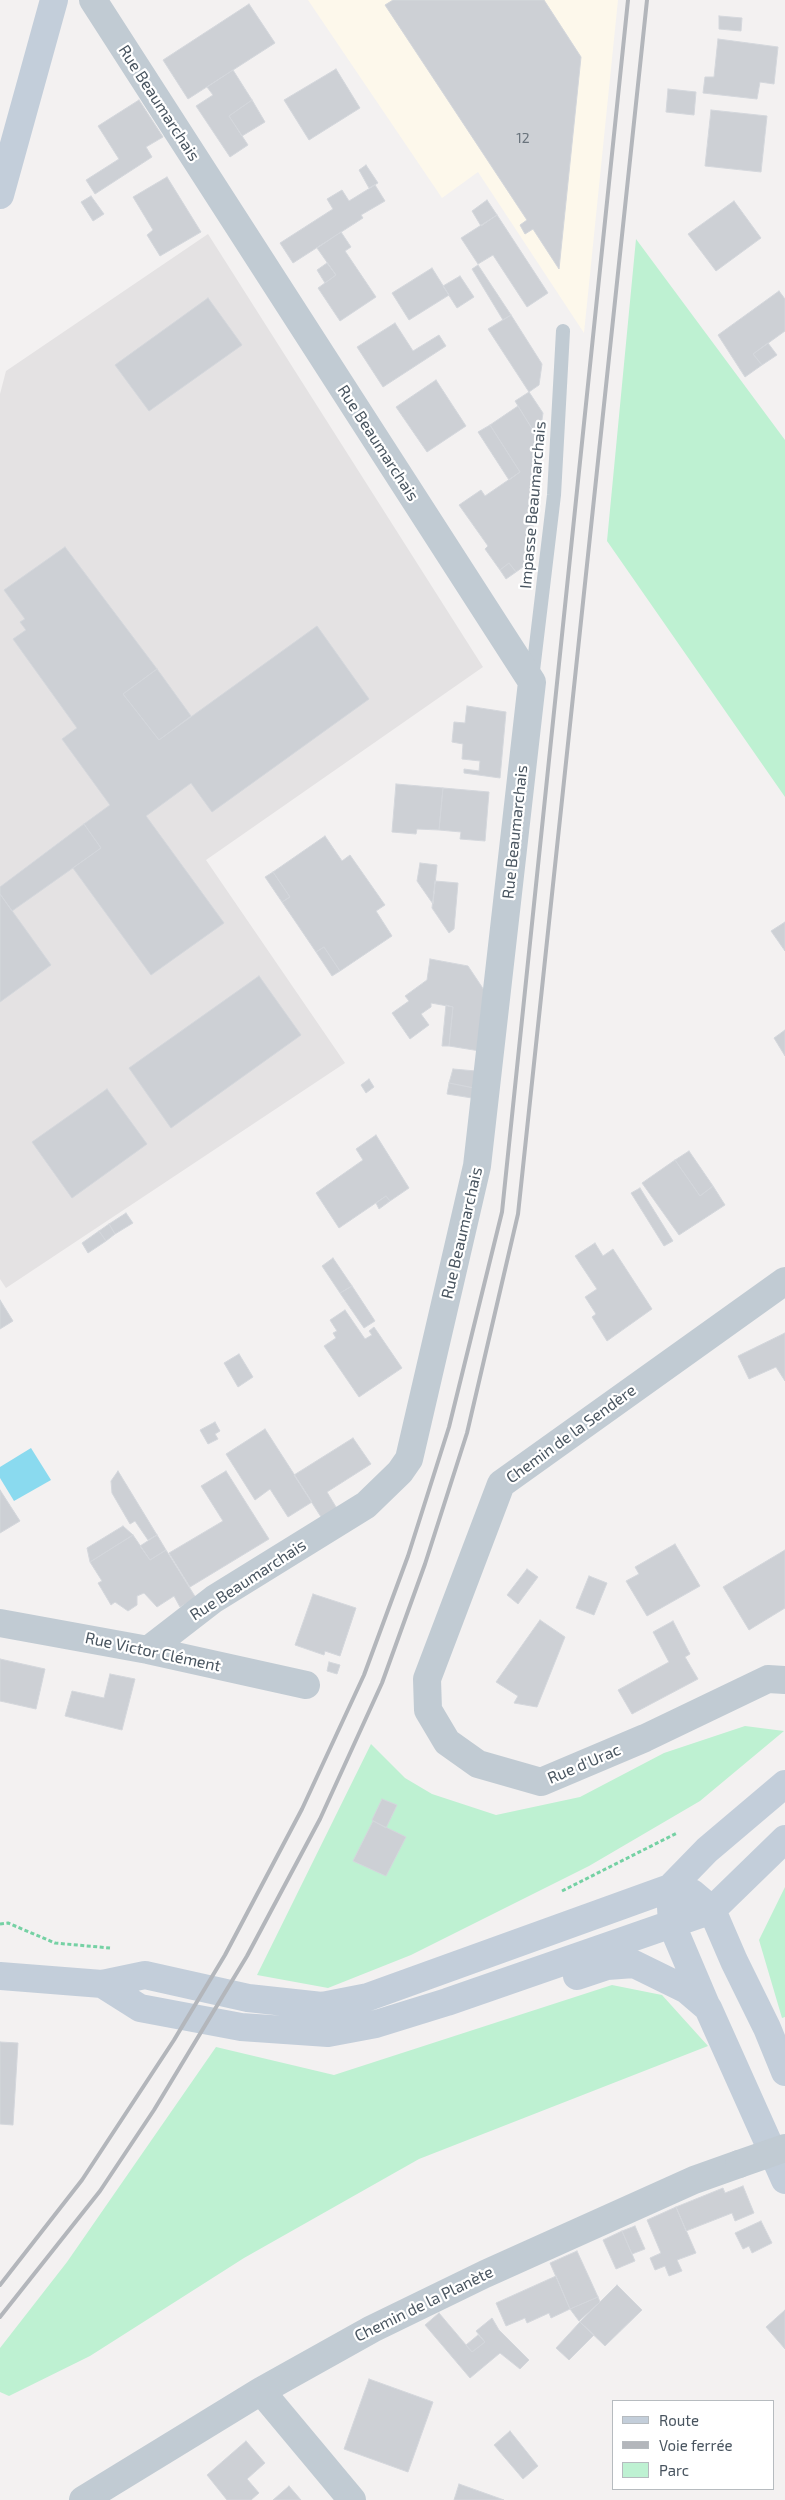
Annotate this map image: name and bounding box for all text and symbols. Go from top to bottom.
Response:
street label: Rue Beaumarchais [114,41,204,165]
house number: 12 [516,130,530,146]
street label: Rue Beaumarchais [333,381,423,505]
street label: Impasse Beaumarchais [516,420,550,590]
street label: Rue Beaumarchais [498,764,532,900]
street label: Rue Beaumarchais [438,1165,486,1301]
street label: Chemin de la Sendère [502,1380,640,1488]
street label: Rue Beaumarchais [186,1535,310,1625]
street label: Rue Victor Clément [83,1628,223,1676]
street label: Rue d'Urac [545,1740,623,1788]
street label: Chemin de la Planète [352,2262,496,2346]
legend [612,2400,775,2490]
text: Route [659,2411,699,2429]
text: Voie ferrée [659,2436,733,2454]
text: Parc [659,2461,689,2479]

